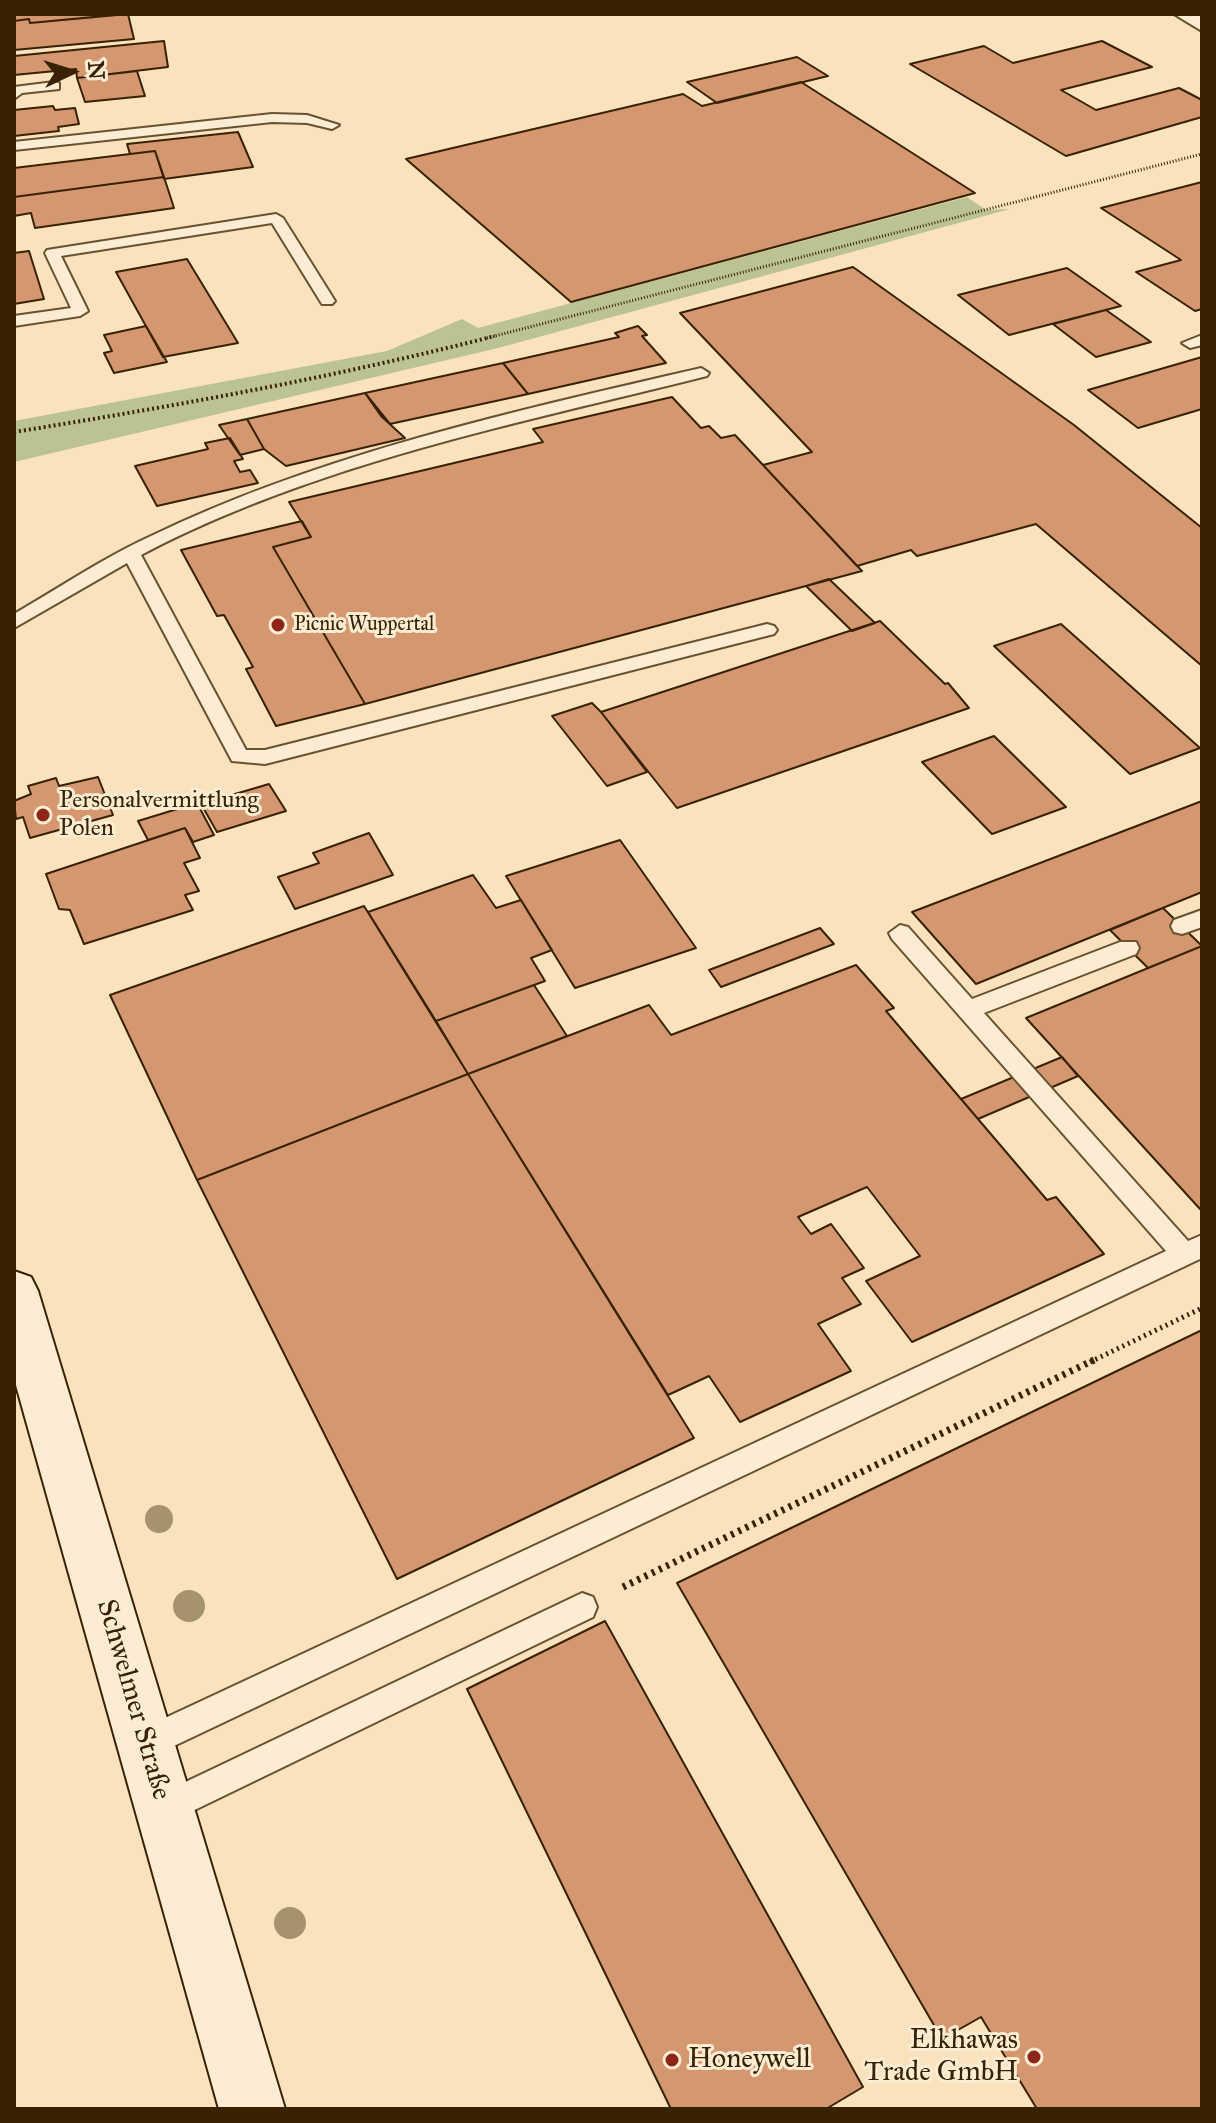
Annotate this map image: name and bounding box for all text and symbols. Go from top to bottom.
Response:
north arrow [32,32,112,112]
text: N [82,60,111,81]
place label: Picnic Wuppertal [294,613,434,637]
marker: Picnic Wuppertal [269,616,287,634]
place label: Personalvermittlung Polen [59,787,259,843]
marker: Personalvermittlung Polen [34,806,52,824]
street label: Schwelmer Straße [88,1596,178,1804]
place label: Elkhawas Trade GmbH [864,2024,1018,2090]
place label: Honeywell [688,2043,811,2077]
marker: Elkhawas Trade GmbH [1025,2048,1043,2066]
marker: Honeywell [663,2051,681,2069]

